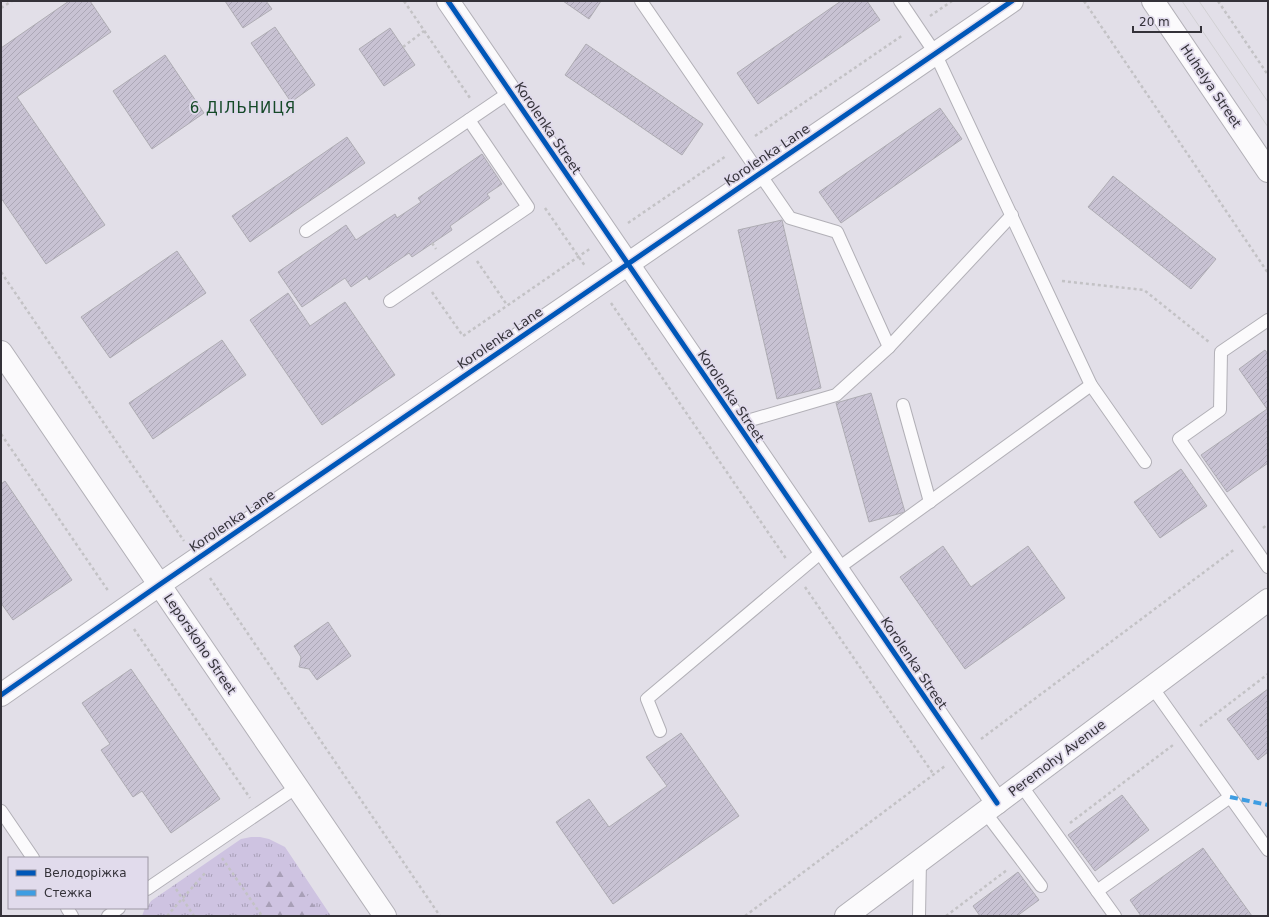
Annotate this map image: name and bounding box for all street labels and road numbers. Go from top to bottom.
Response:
street label: Huhelya Street [1178,42,1244,130]
street label: Korolenka Street [512,79,584,177]
street label: Korolenka Lane [722,121,812,189]
street label: Korolenka Lane [455,304,545,372]
street label: Korolenka Street [695,347,767,445]
street label: Korolenka Lane [187,487,277,555]
street label: Leporskoho Street [161,591,239,697]
street label: Korolenka Street [878,614,950,712]
street label: Peremohy Avenue [1006,717,1108,799]

